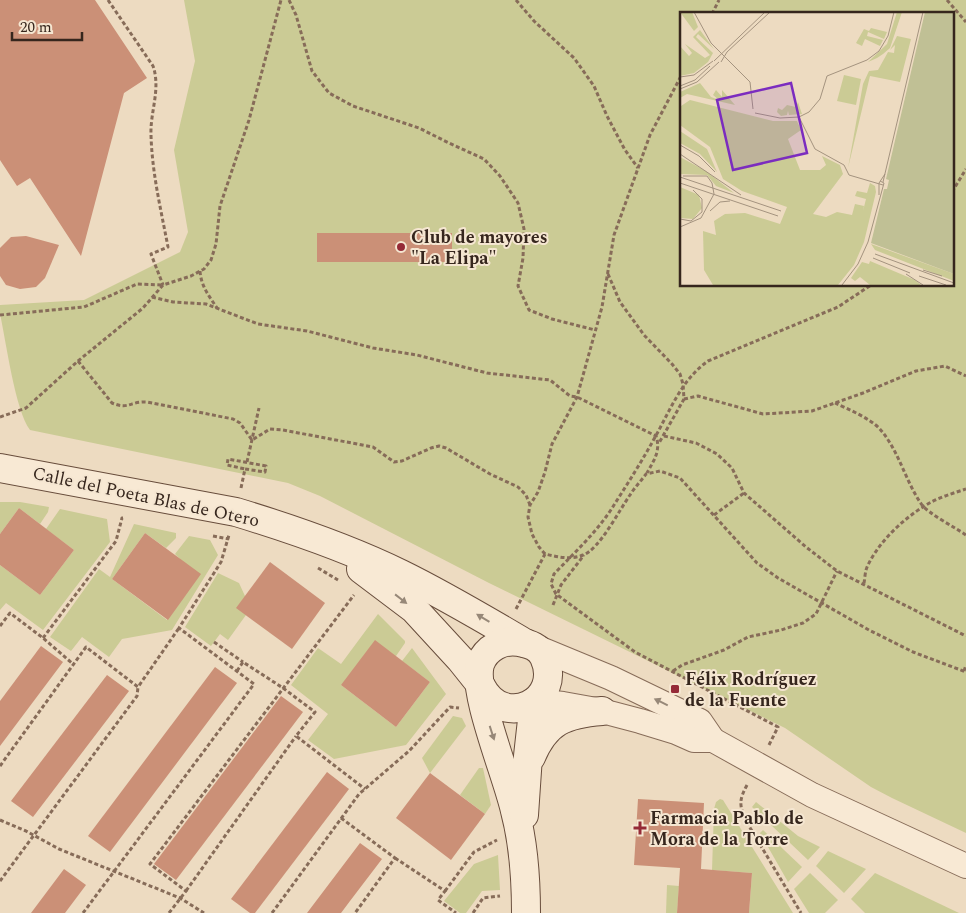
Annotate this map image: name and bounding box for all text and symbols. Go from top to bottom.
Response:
scale bar [12,10,82,42]
inset map [680,12,954,286]
text: 20 m [20,16,52,39]
place label: Club de mayores "La Elipa" [411,224,548,272]
marker: Club de mayores "La Elipa" [395,241,407,253]
street label: Calle del Poeta Blas de Otero [30,460,262,534]
one-way arrow [394,593,407,604]
one-way arrow [476,614,489,623]
place label: Félix Rodríguez de la Fuente [685,666,817,714]
marker: Félix Rodríguez de la Fuente [669,683,681,695]
one-way arrow [654,698,668,706]
one-way arrow [488,726,496,741]
place label: Farmacia Pablo de Mora de la Torre [650,805,803,853]
marker: Farmacia Pablo de Mora de la Torre [634,822,646,834]

